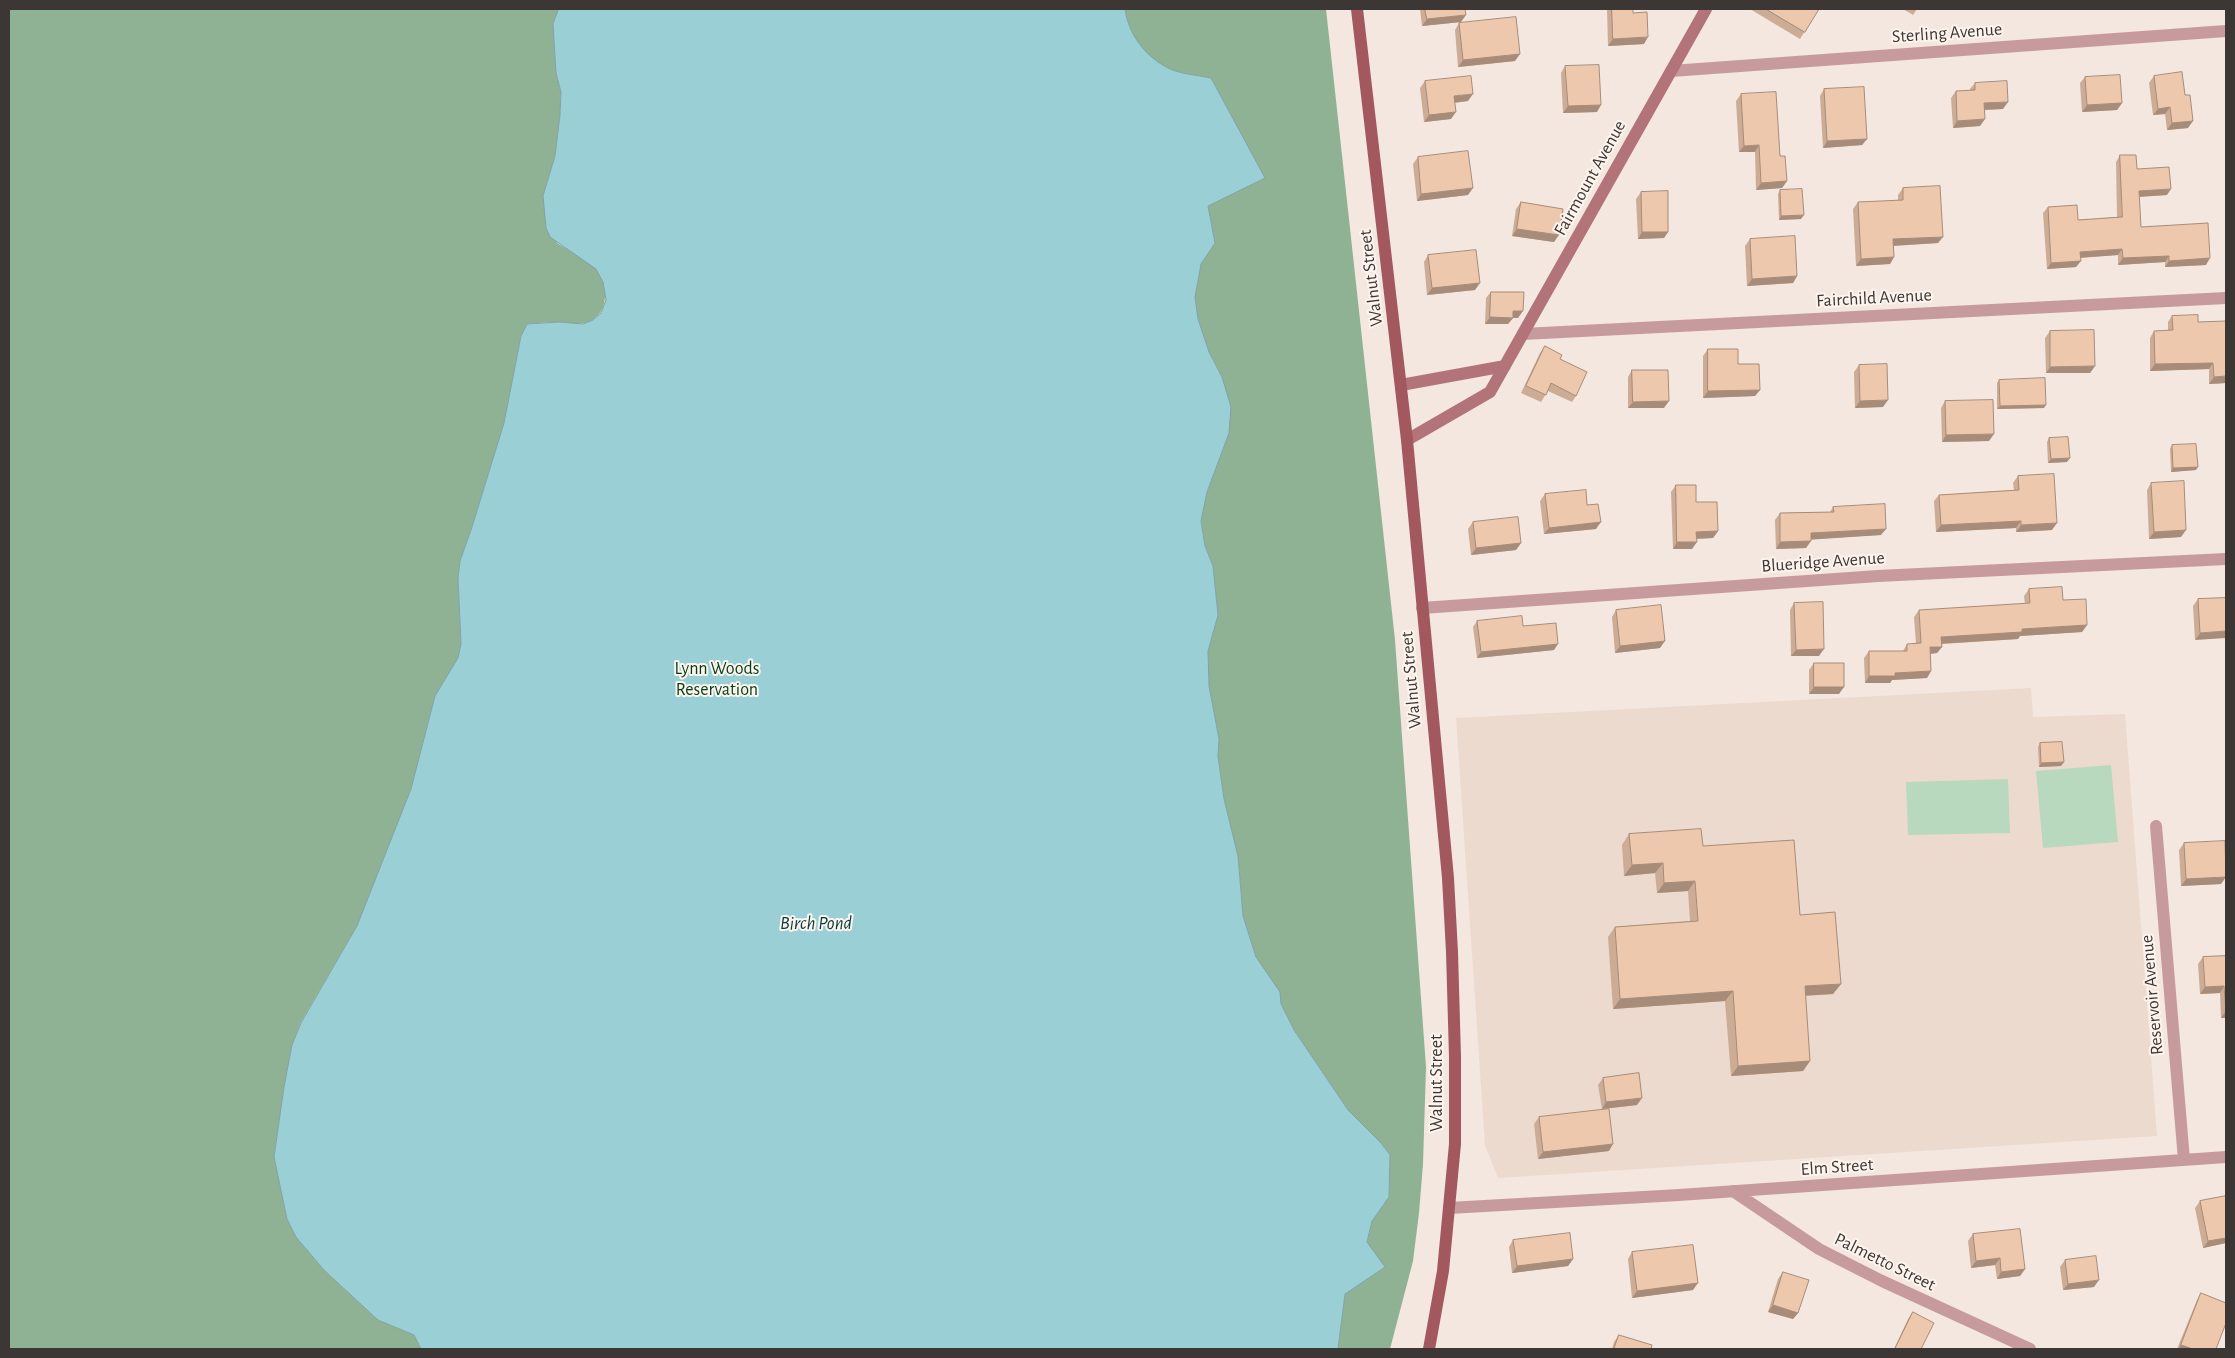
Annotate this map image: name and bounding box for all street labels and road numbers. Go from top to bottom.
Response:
street label: Sterling Avenue [1891,18,2003,48]
street label: Fairmount Avenue [1549,117,1631,239]
street label: Walnut Street [1354,228,1388,328]
street label: Fairchild Avenue [1816,284,1932,312]
street label: Blueridge Avenue [1761,547,1885,577]
street label: Walnut Street [1396,631,1426,729]
street label: Reservoir Avenue [2136,934,2168,1056]
street label: Walnut Street [1426,1034,1448,1132]
street label: Elm Street [1800,1154,1874,1180]
street label: Palmetto Street [1831,1228,1939,1296]

